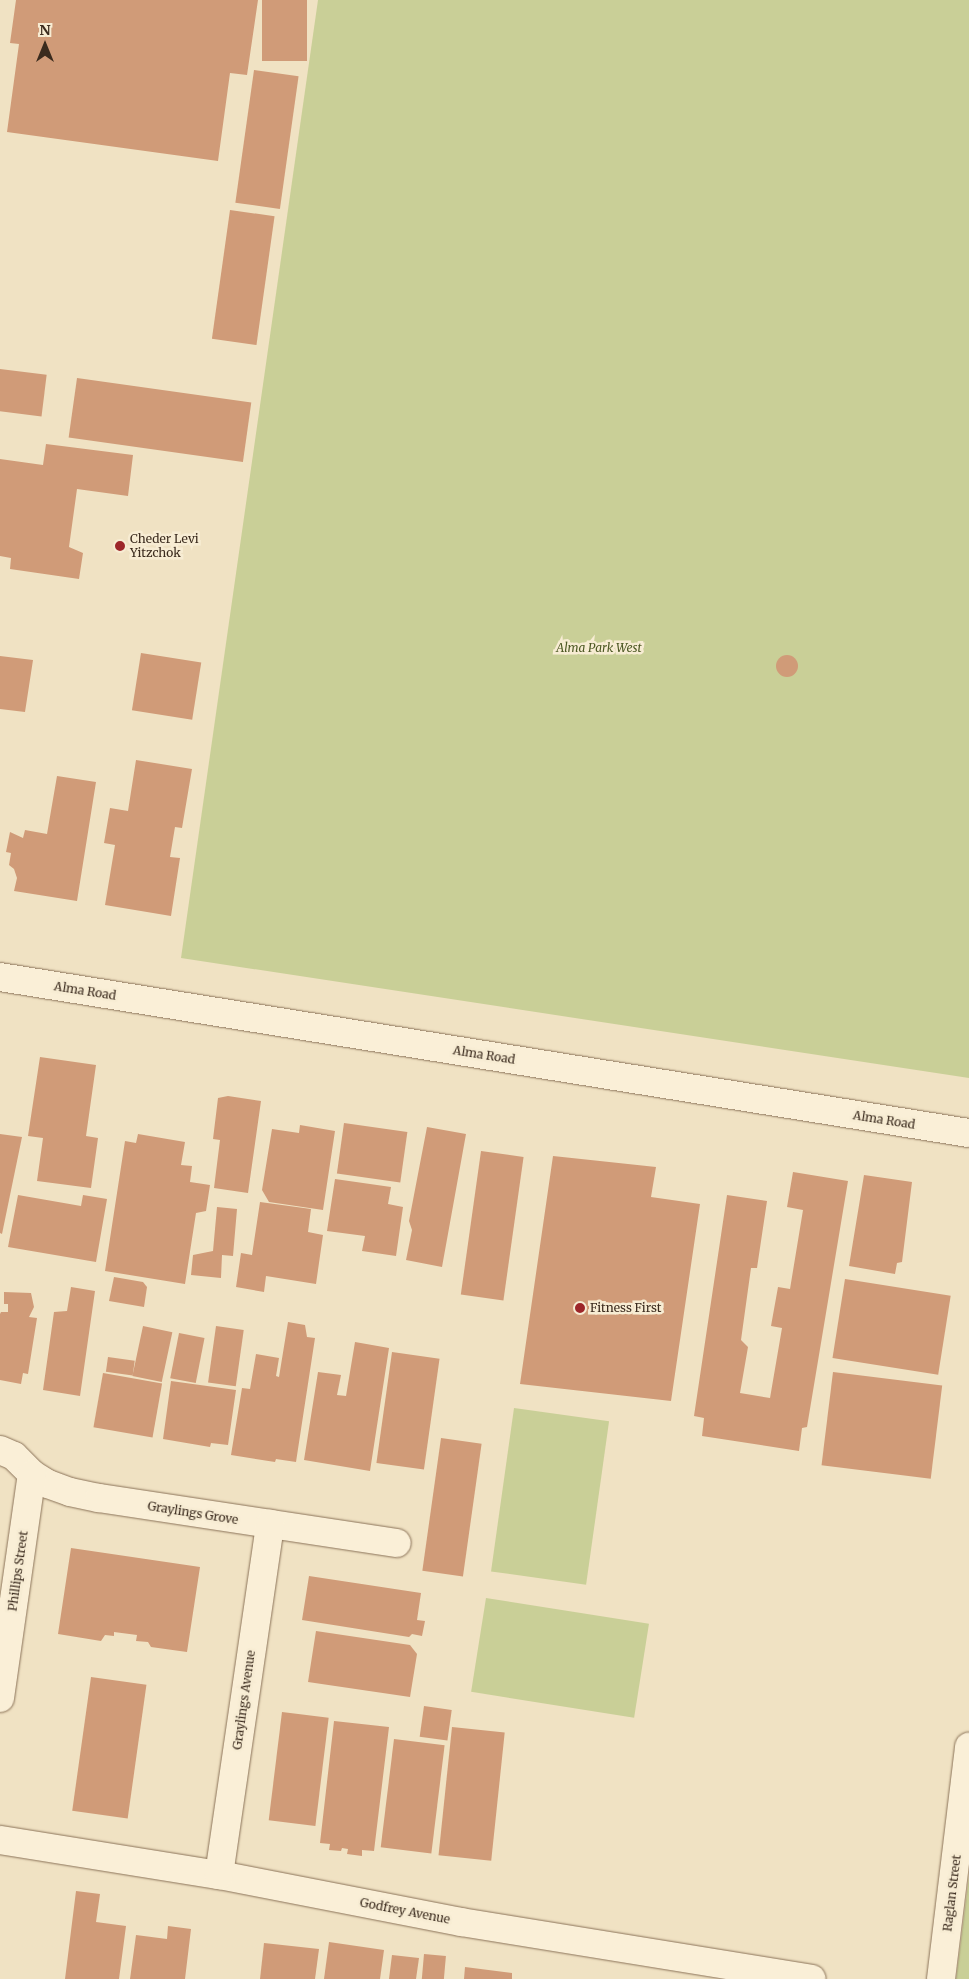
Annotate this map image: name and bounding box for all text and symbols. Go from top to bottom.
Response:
north arrow [20,20,70,70]
text: N [39,21,51,39]
place label: Cheder Levi Yitzchok [130,532,199,560]
marker: Cheder Levi Yitzchok [114,540,126,552]
park label: Alma Park West [556,641,642,655]
street label: Alma Road [53,979,117,1003]
street label: Alma Road [452,1043,516,1067]
street label: Alma Road [852,1108,916,1132]
place label: Fitness First [590,1301,661,1315]
marker: Fitness First [574,1302,586,1314]
street label: Graylings Grove [147,1499,239,1527]
street label: Phillips Street [5,1530,31,1612]
street label: Graylings Avenue [230,1649,258,1751]
street label: Raglan Street [940,1854,964,1932]
street label: Godfrey Avenue [359,1895,451,1927]

